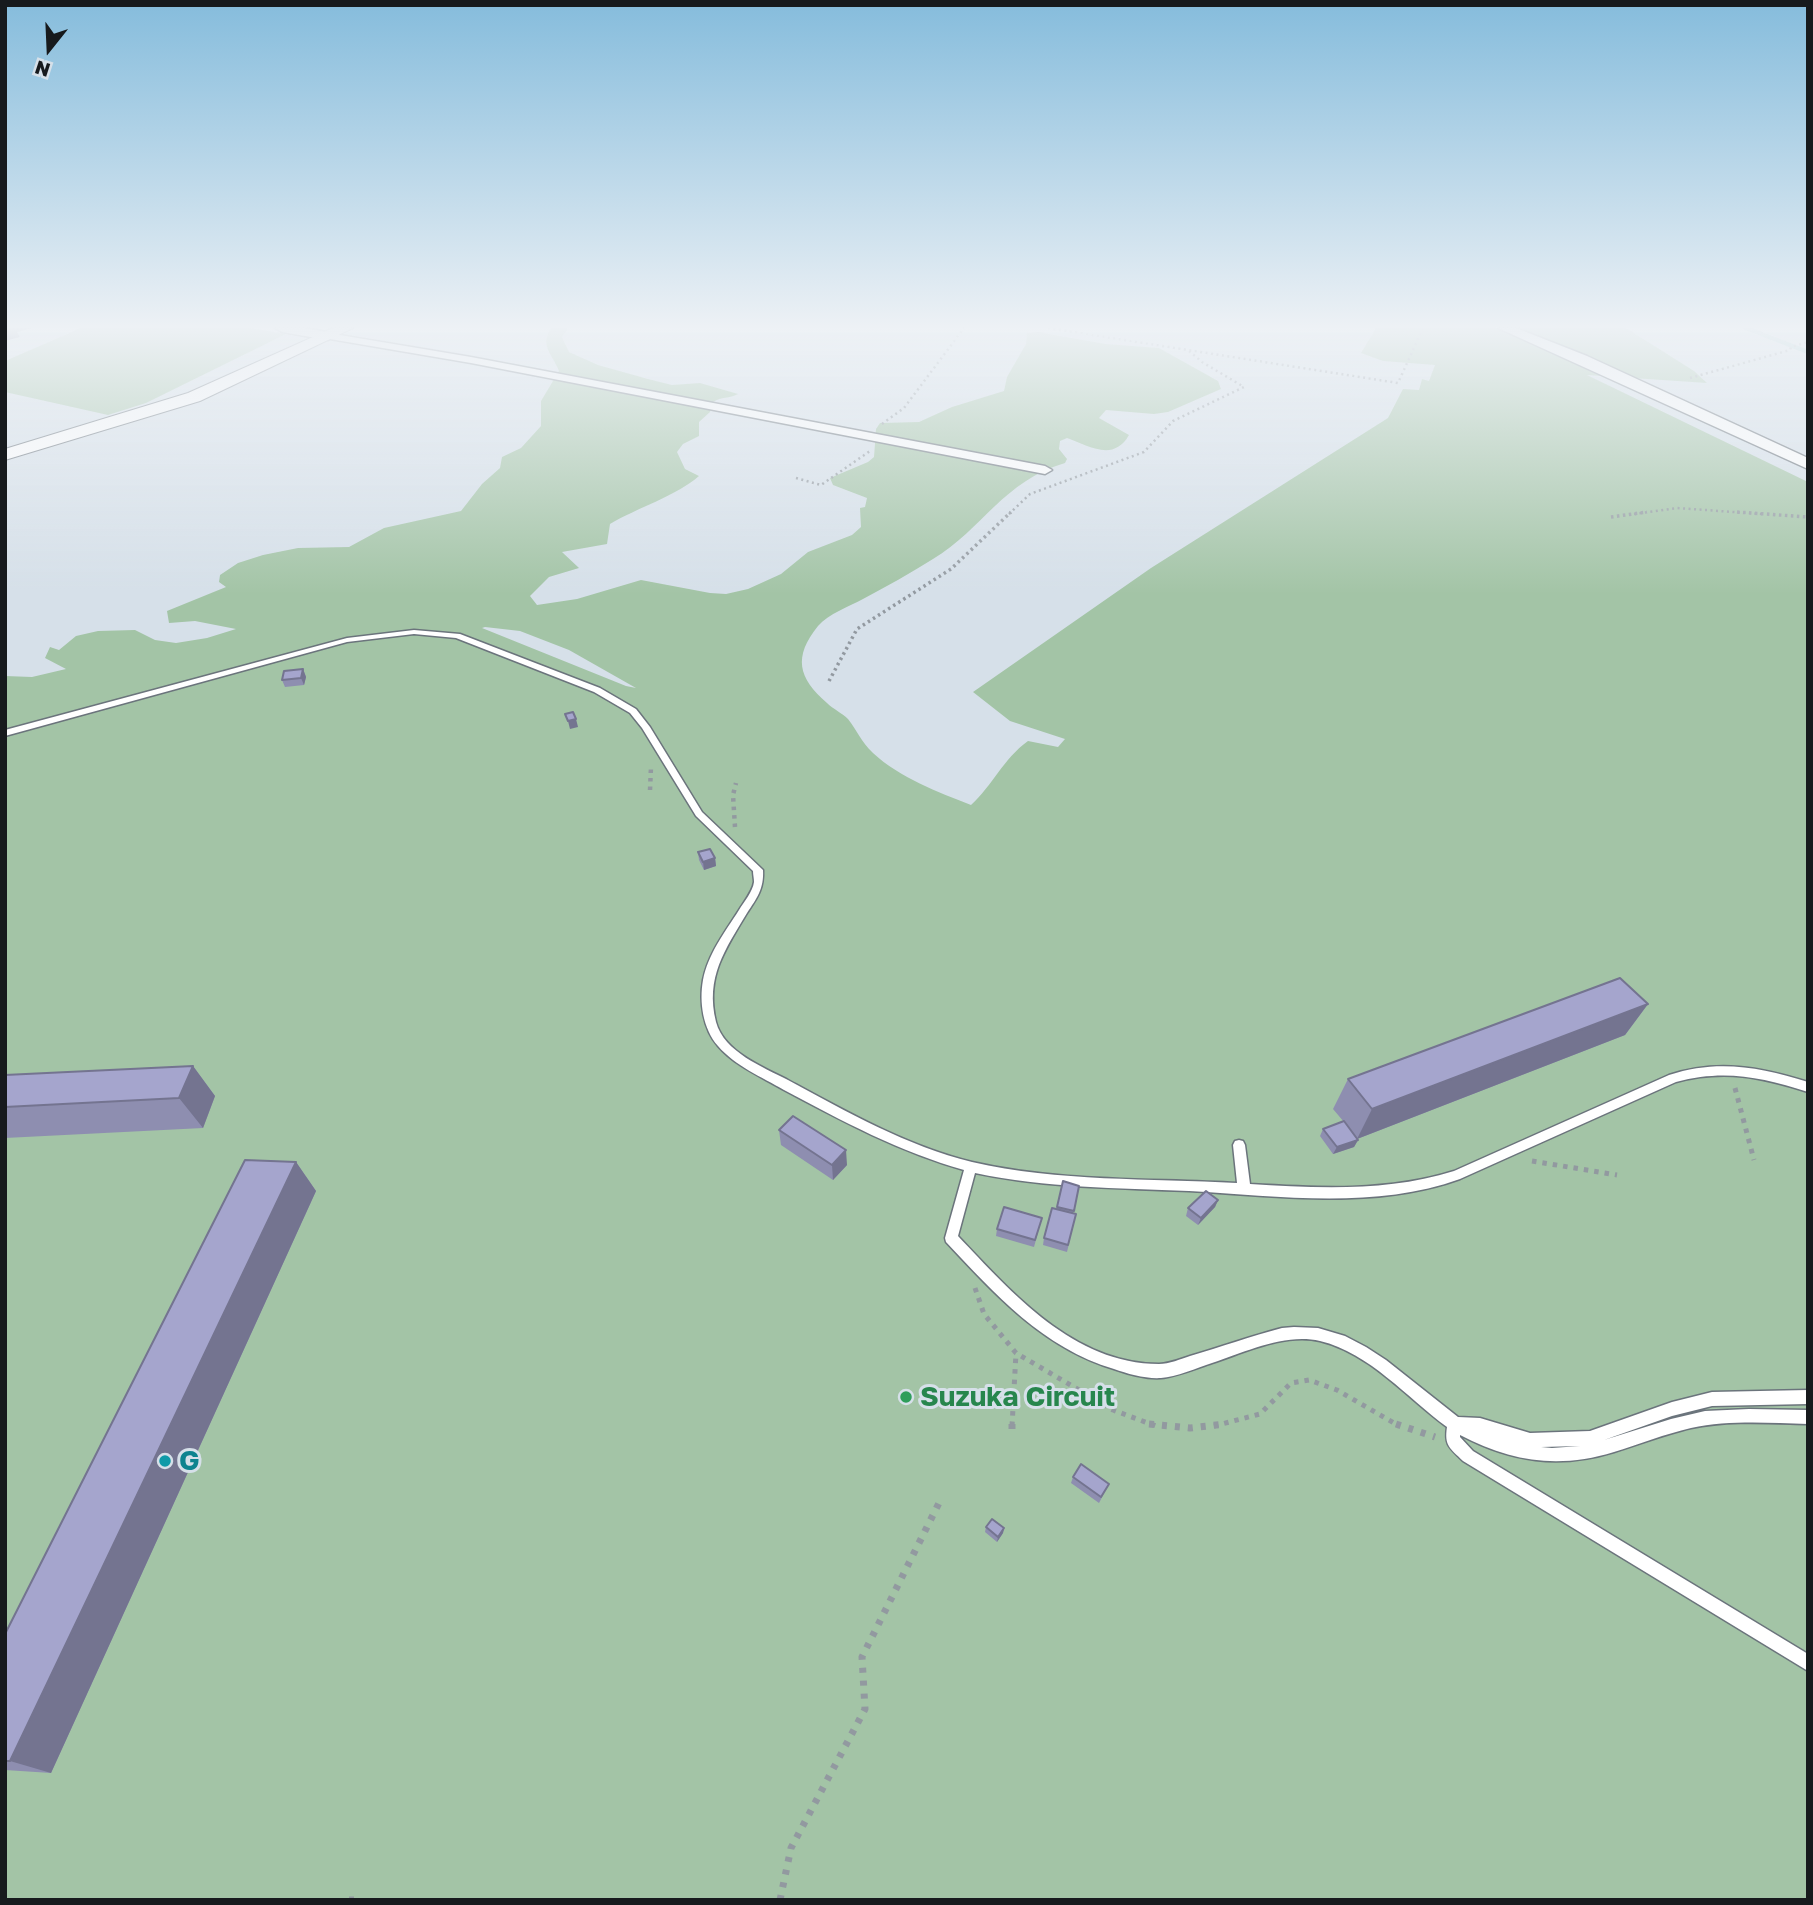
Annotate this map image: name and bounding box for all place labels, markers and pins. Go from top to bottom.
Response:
place label: Suzuka Circuit [920,1380,1115,1414]
marker: Suzuka Circuit [898,1389,914,1405]
place label: G [179,1444,200,1478]
marker: G [157,1453,173,1469]

